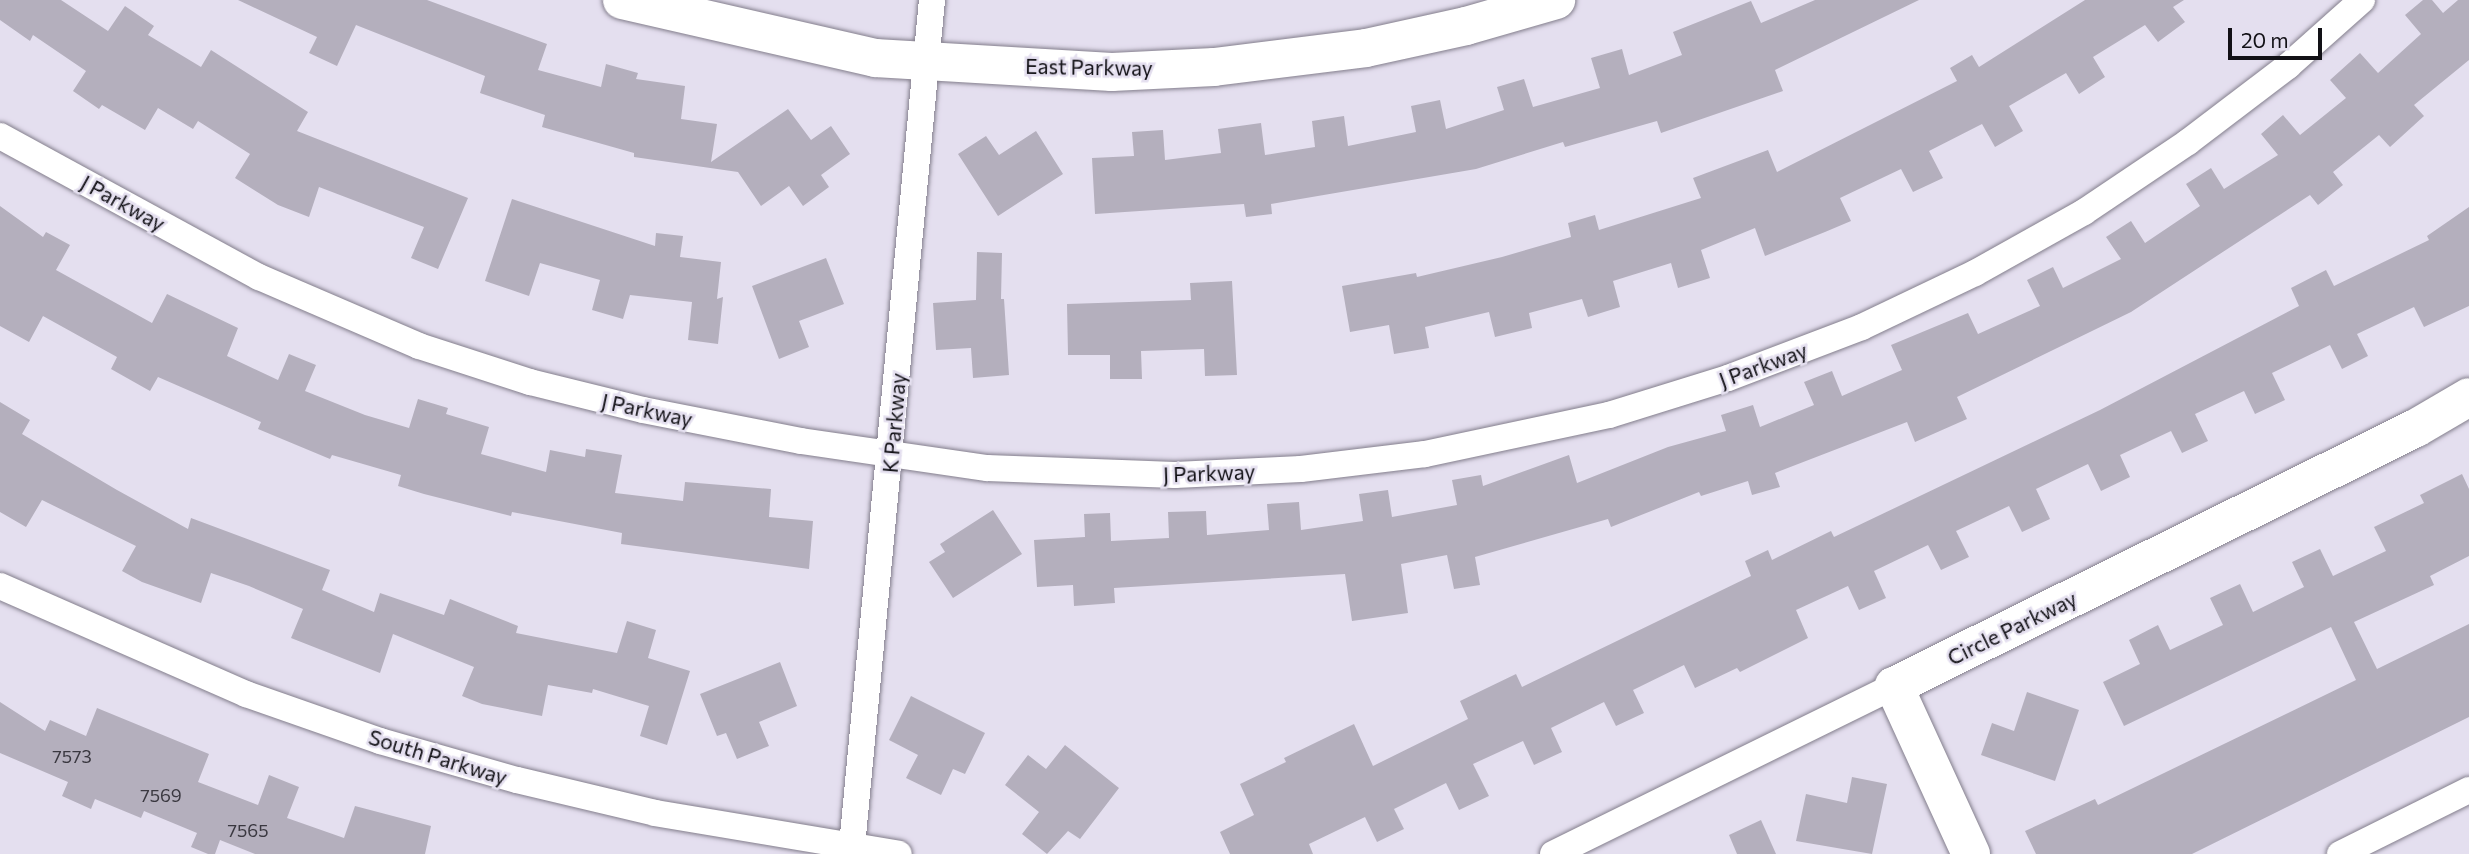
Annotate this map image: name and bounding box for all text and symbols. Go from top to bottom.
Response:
scale bar [2231,14,2326,58]
text: 20 m [2241,27,2289,52]
street label: East Parkway [1025,53,1153,81]
street label: J Parkway [77,170,169,236]
street label: J Parkway [1715,337,1811,393]
street label: K Parkway [877,372,911,474]
street label: J Parkway [599,388,695,432]
street label: J Parkway [1162,459,1256,487]
street label: Circle Parkway [1943,586,2081,670]
street label: South Parkway [366,724,510,790]
house number: 7573 [52,745,92,767]
house number: 7569 [140,784,182,806]
house number: 7565 [227,819,269,841]

